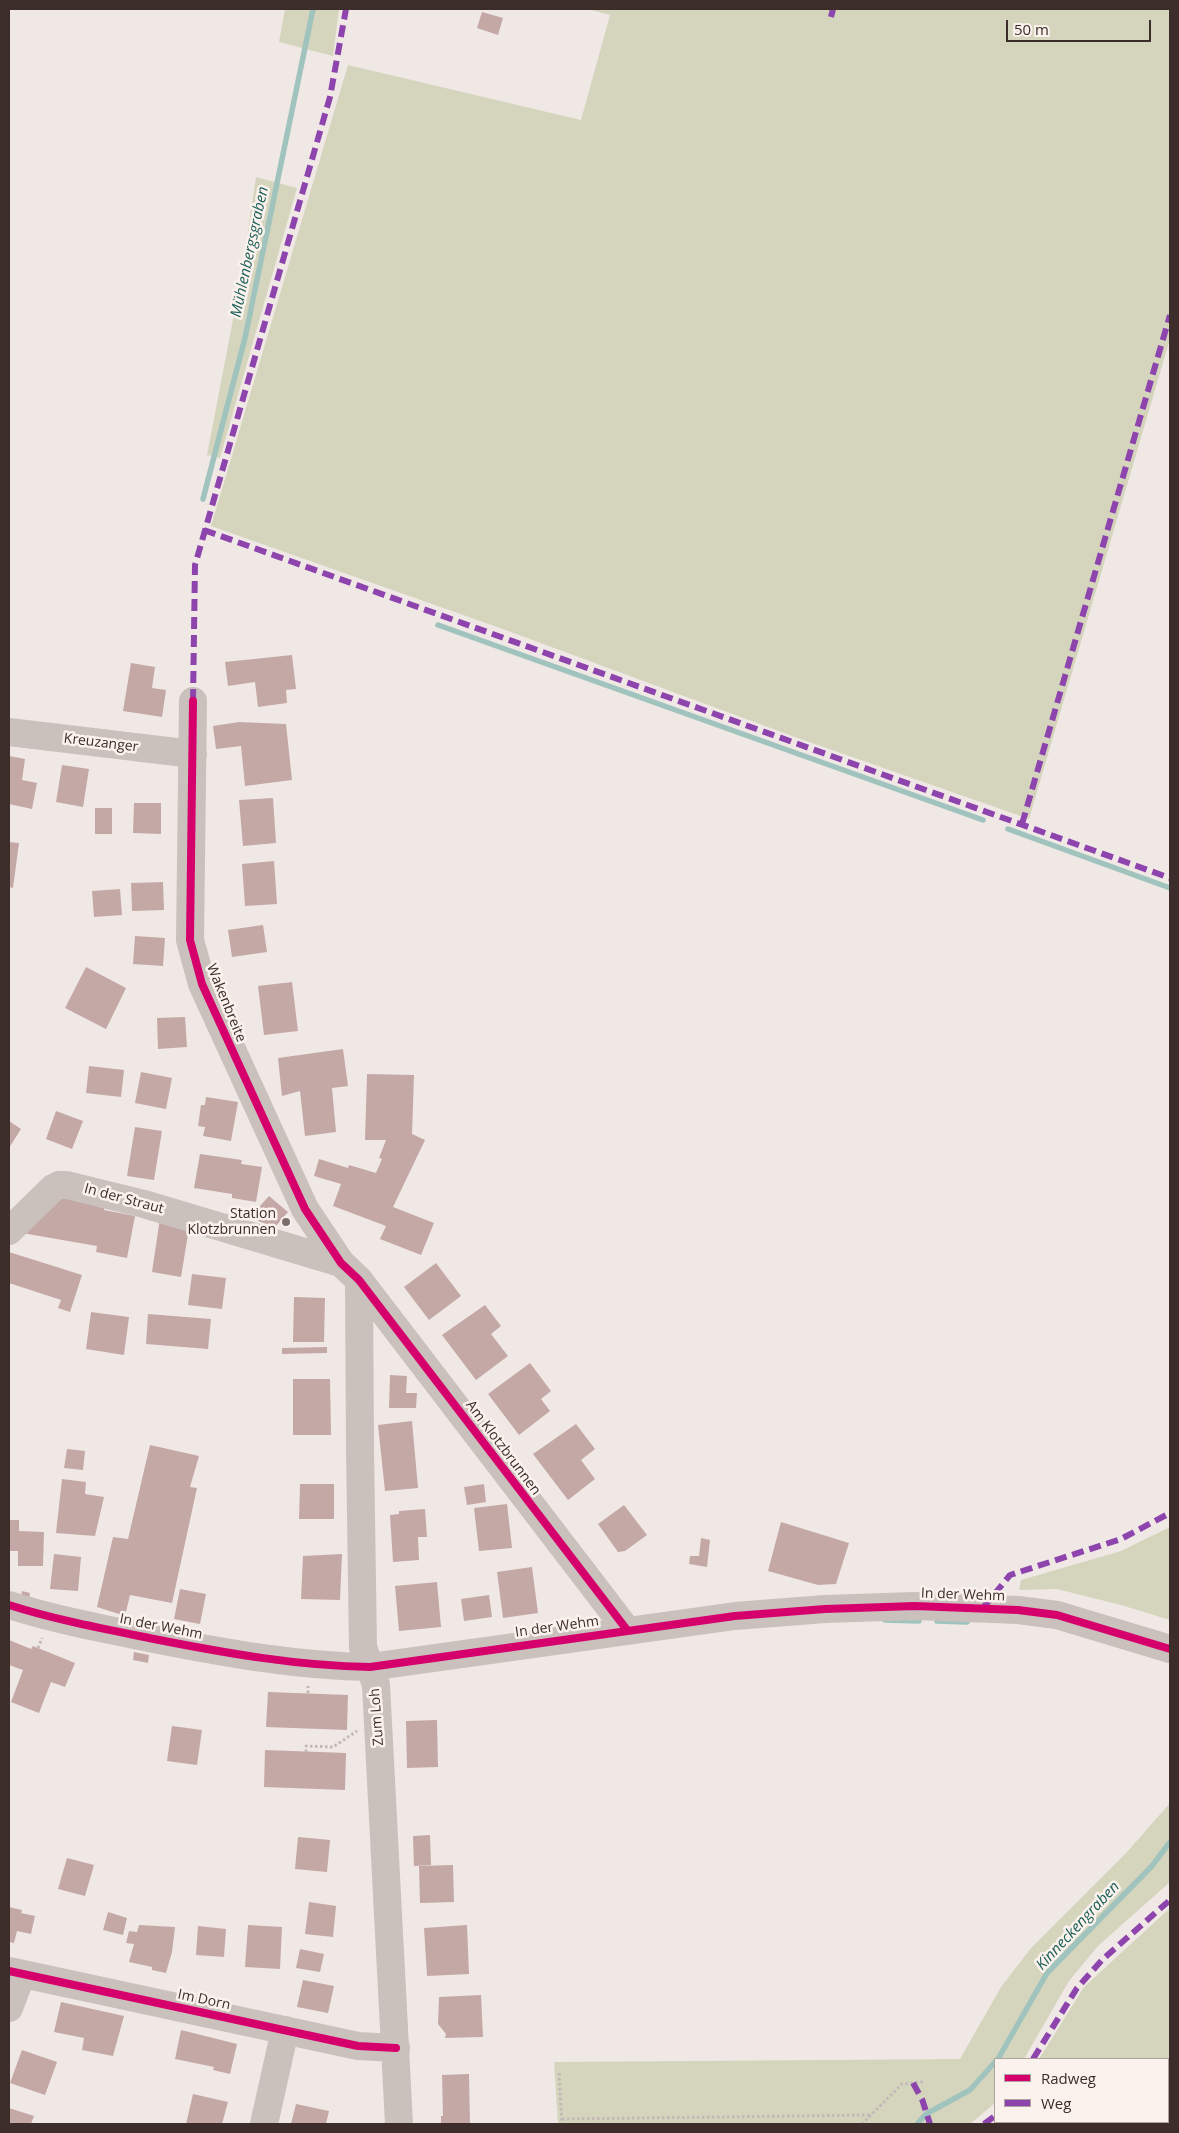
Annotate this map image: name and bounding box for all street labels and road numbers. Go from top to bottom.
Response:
street label: Kreuzanger [63,730,139,756]
street label: Wakenbreite [203,961,249,1045]
street label: In der Straut [82,1180,166,1218]
street label: Am Klotzbrunnen [462,1397,544,1499]
street label: In der Wehm [921,1585,1005,1605]
street label: In der Wehm [118,1611,204,1643]
street label: In der Wehm [514,1613,600,1641]
street label: Zum Loh [367,1688,387,1746]
street label: Im Dorn [176,1986,232,2014]

